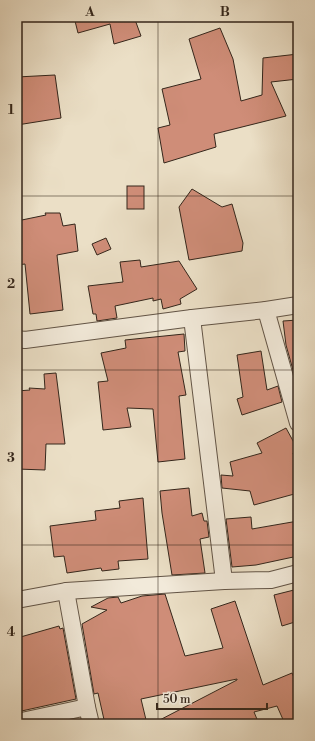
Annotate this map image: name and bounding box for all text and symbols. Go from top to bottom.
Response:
text: A [84,4,95,20]
text: B [220,4,230,20]
text: 1 [8,102,15,118]
text: 2 [7,276,15,292]
text: 3 [7,450,15,466]
text: 4 [7,624,16,640]
scale bar [157,685,267,711]
text: 50 m [163,692,191,707]

